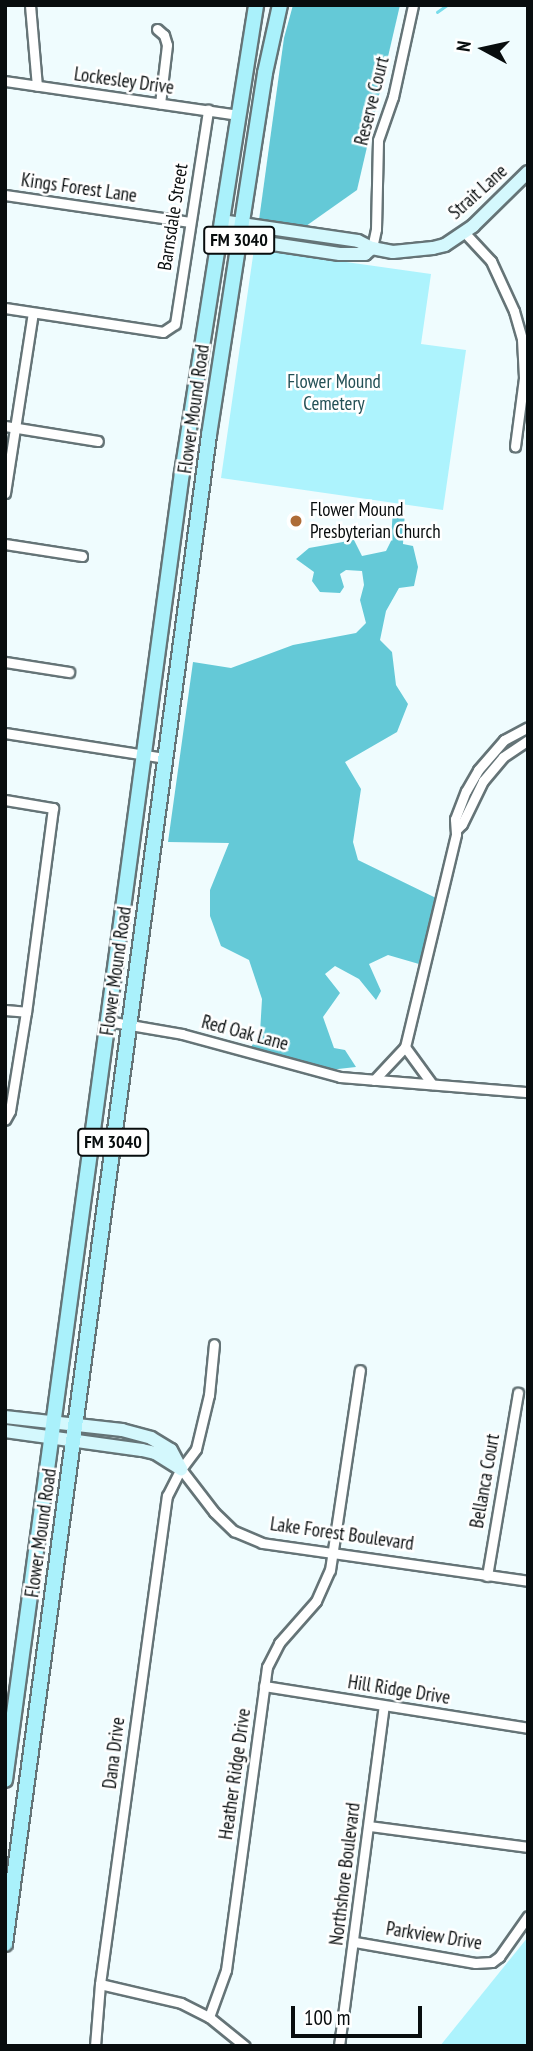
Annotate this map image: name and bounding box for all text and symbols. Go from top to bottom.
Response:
north arrow [449,14,519,84]
text: N [451,39,476,53]
street label: Reserve Court [350,54,394,148]
street label: Lockesley Drive [72,63,176,99]
street label: Strait Lane [444,160,512,224]
street label: Barnsdale Street [153,162,193,272]
street label: Kings Forest Lane [20,169,138,207]
road number: FM 3040 [202,226,276,254]
street label: Flower Mound Road [174,343,214,475]
park label: Flower Mound Cemetery [287,371,381,415]
place label: Flower Mound Presbyterian Church [310,499,441,543]
marker: Flower Mound Presbyterian Church [288,513,304,529]
street label: Flower Mound Road [96,905,136,1037]
street label: Red Oak Lane [199,1010,291,1056]
road number: FM 3040 [76,1128,150,1156]
street label: Bellanca Court [465,1432,505,1530]
street label: Flower Mound Road [21,1467,61,1599]
street label: Lake Forest Boulevard [269,1513,415,1555]
street label: Hill Ridge Drive [346,1671,452,1709]
street label: Heather Ridge Drive [214,1707,256,1841]
street label: Dana Drive [98,1716,130,1790]
street label: Northshore Boulevard [325,1801,365,1947]
street label: Parkview Drive [384,1917,484,1955]
scale bar [295,1992,426,2036]
text: 100 m [304,2004,350,2031]

